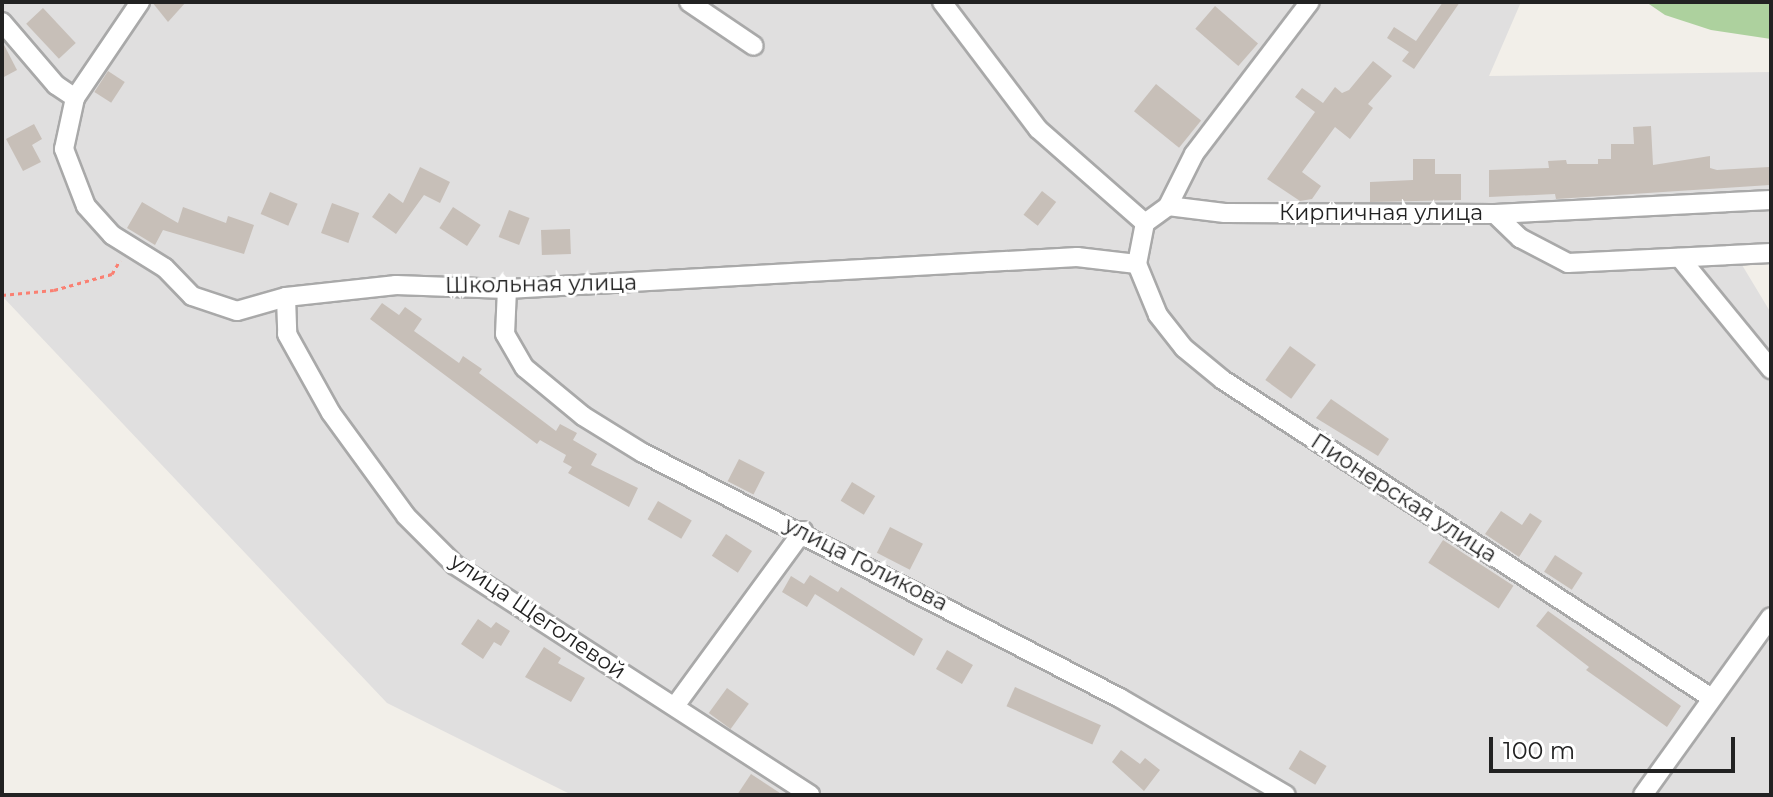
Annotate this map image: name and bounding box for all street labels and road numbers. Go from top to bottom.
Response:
street label: Кирпичная улица [1279,200,1483,226]
street label: Школьная улица [445,269,637,299]
street label: Пионерская улица [1306,428,1502,568]
street label: улица Голикова [780,511,952,617]
street label: улица Щеголевой [445,547,631,685]

